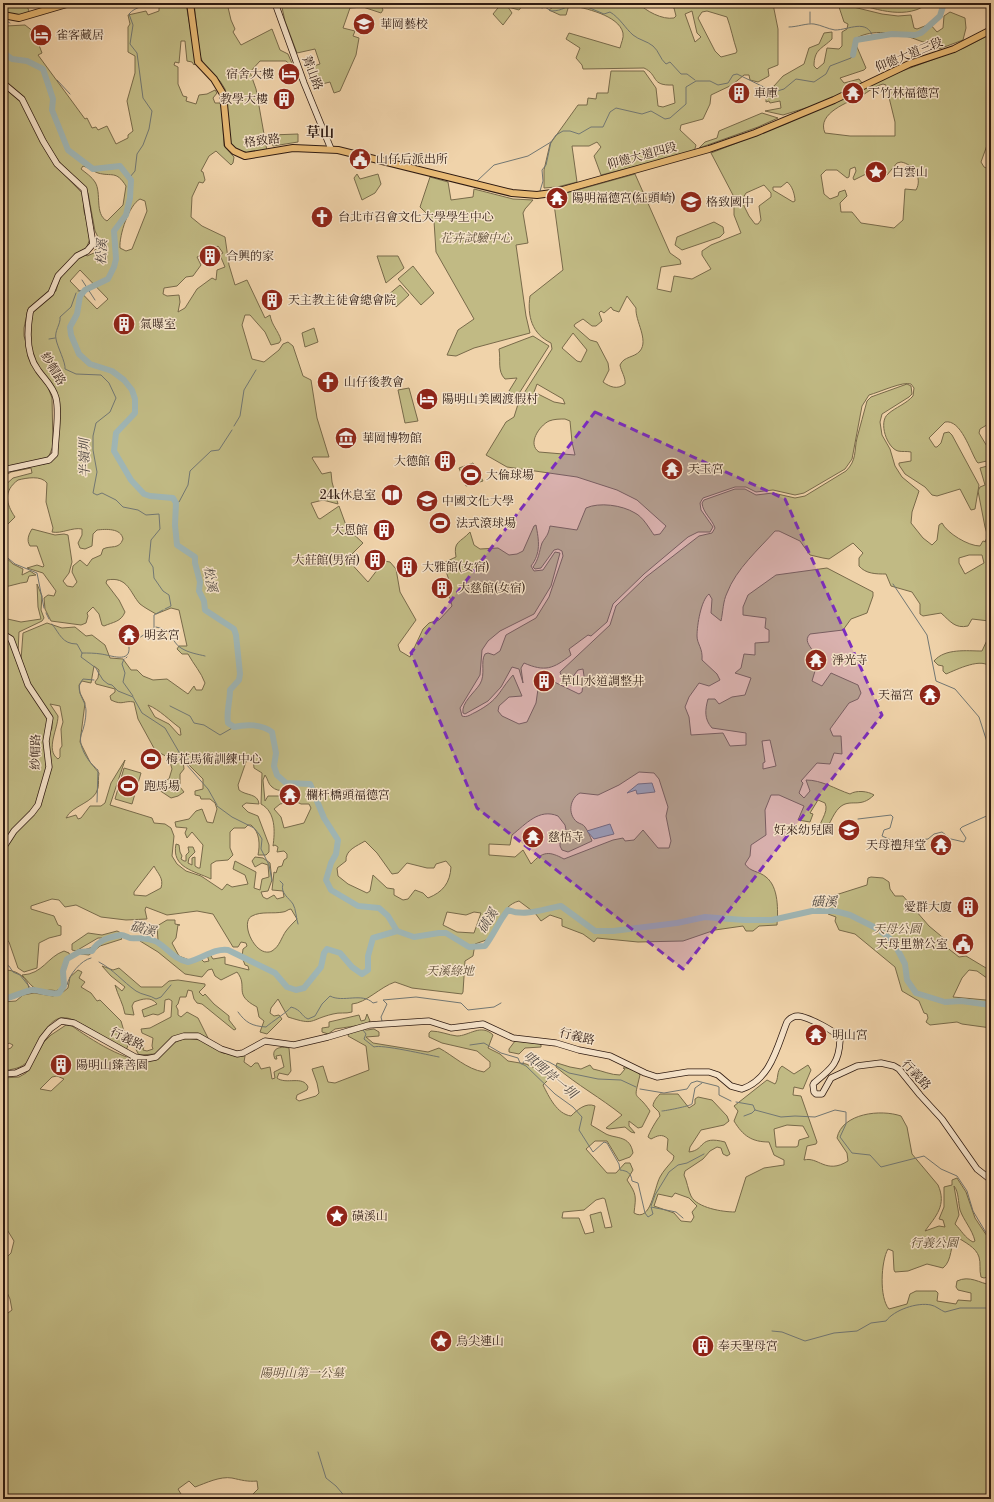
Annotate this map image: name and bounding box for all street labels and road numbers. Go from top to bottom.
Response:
street label: 仰德大道三段 [873,35,945,75]
street label: 菁山路 [299,54,325,92]
street label: 格致路 [243,131,281,151]
street label: 仰德大道四段 [605,139,679,173]
street label: 紗帽路 [37,350,69,388]
street label: 紗帽路 [28,734,44,770]
street label: 行義路 [108,1025,146,1053]
street label: 行義路 [558,1026,596,1048]
street label: 行義路 [898,1057,934,1093]

